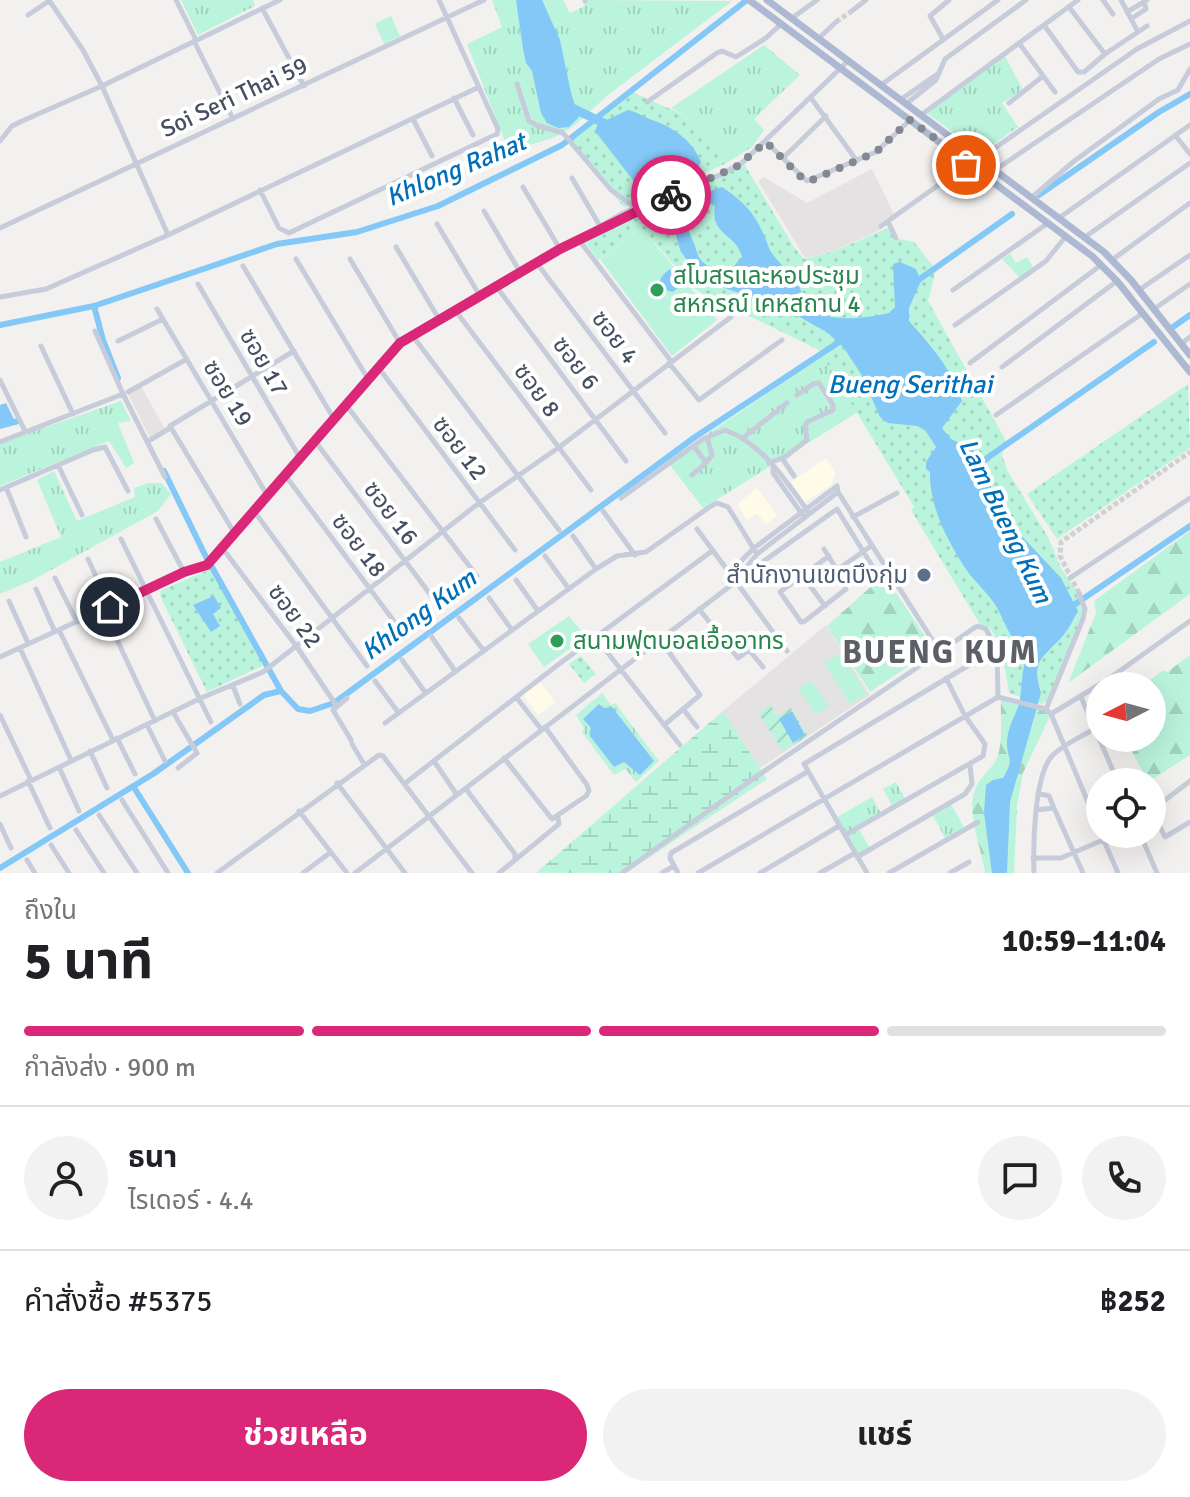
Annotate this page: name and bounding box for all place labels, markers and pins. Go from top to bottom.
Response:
pin [932,131,1000,199]
place label: สโมสรและหอประชุม สหกรณ์ เคหสถาน 4 [673,261,861,319]
marker: สโมสรและหอประชุม สหกรณ์ เคหสถาน 4 [648,281,666,299]
place label: สำนักงานเขตบึงกุ่ม [726,560,908,590]
marker: สำนักงานเขตบึงกุ่ม [915,566,933,584]
pin [76,573,144,641]
place label: สนามฟุตบอลเอื้ออาทร [573,624,784,656]
marker: สนามฟุตบอลเอื้ออาทร [548,632,566,650]

